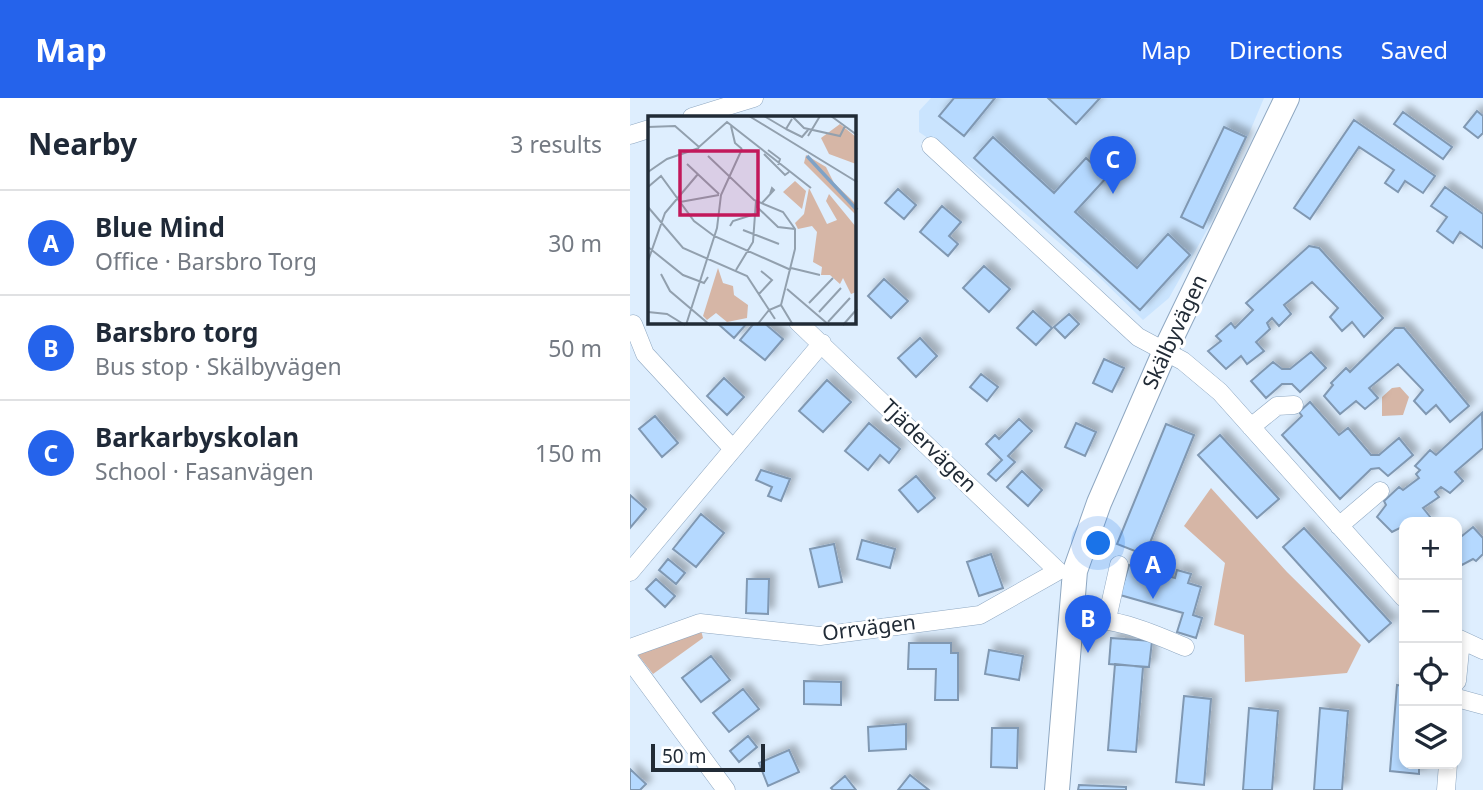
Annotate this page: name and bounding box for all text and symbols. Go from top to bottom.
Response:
text: Map [35,27,107,72]
text: Map [1141,33,1191,66]
text: Directions [1229,33,1343,66]
text: Saved [1381,33,1448,66]
inset map [648,116,856,324]
text: Nearby [28,123,137,164]
text: 3 results [510,128,602,160]
pin: C [1090,136,1136,194]
text: Blue Mind [95,209,225,245]
text: A [43,227,59,259]
text: 30 m [548,227,602,259]
text: Office · Barsbro Torg [95,245,317,277]
street label: Skälbyvägen [1135,270,1213,393]
text: Barsbro torg [95,314,258,350]
text: B [43,332,59,364]
text: 50 m [548,332,602,364]
text: Bus stop · Skälbyvägen [95,350,342,382]
street label: Tjädervägen [876,393,983,498]
text: Barkarbyskolan [95,419,299,455]
text: C [44,437,58,469]
text: 150 m [535,437,602,469]
text: School · Fasanvägen [95,455,314,487]
map controls [1399,517,1462,769]
button: + [1399,517,1462,580]
your location [1081,526,1115,560]
pin: A [1130,541,1176,599]
button: − [1399,580,1462,643]
pin: B [1065,595,1111,653]
street label: Orrvägen [821,607,917,647]
button: locate [1399,643,1462,706]
button: layers [1399,706,1462,769]
scale bar [651,741,765,773]
text: 50 m [662,743,706,769]

